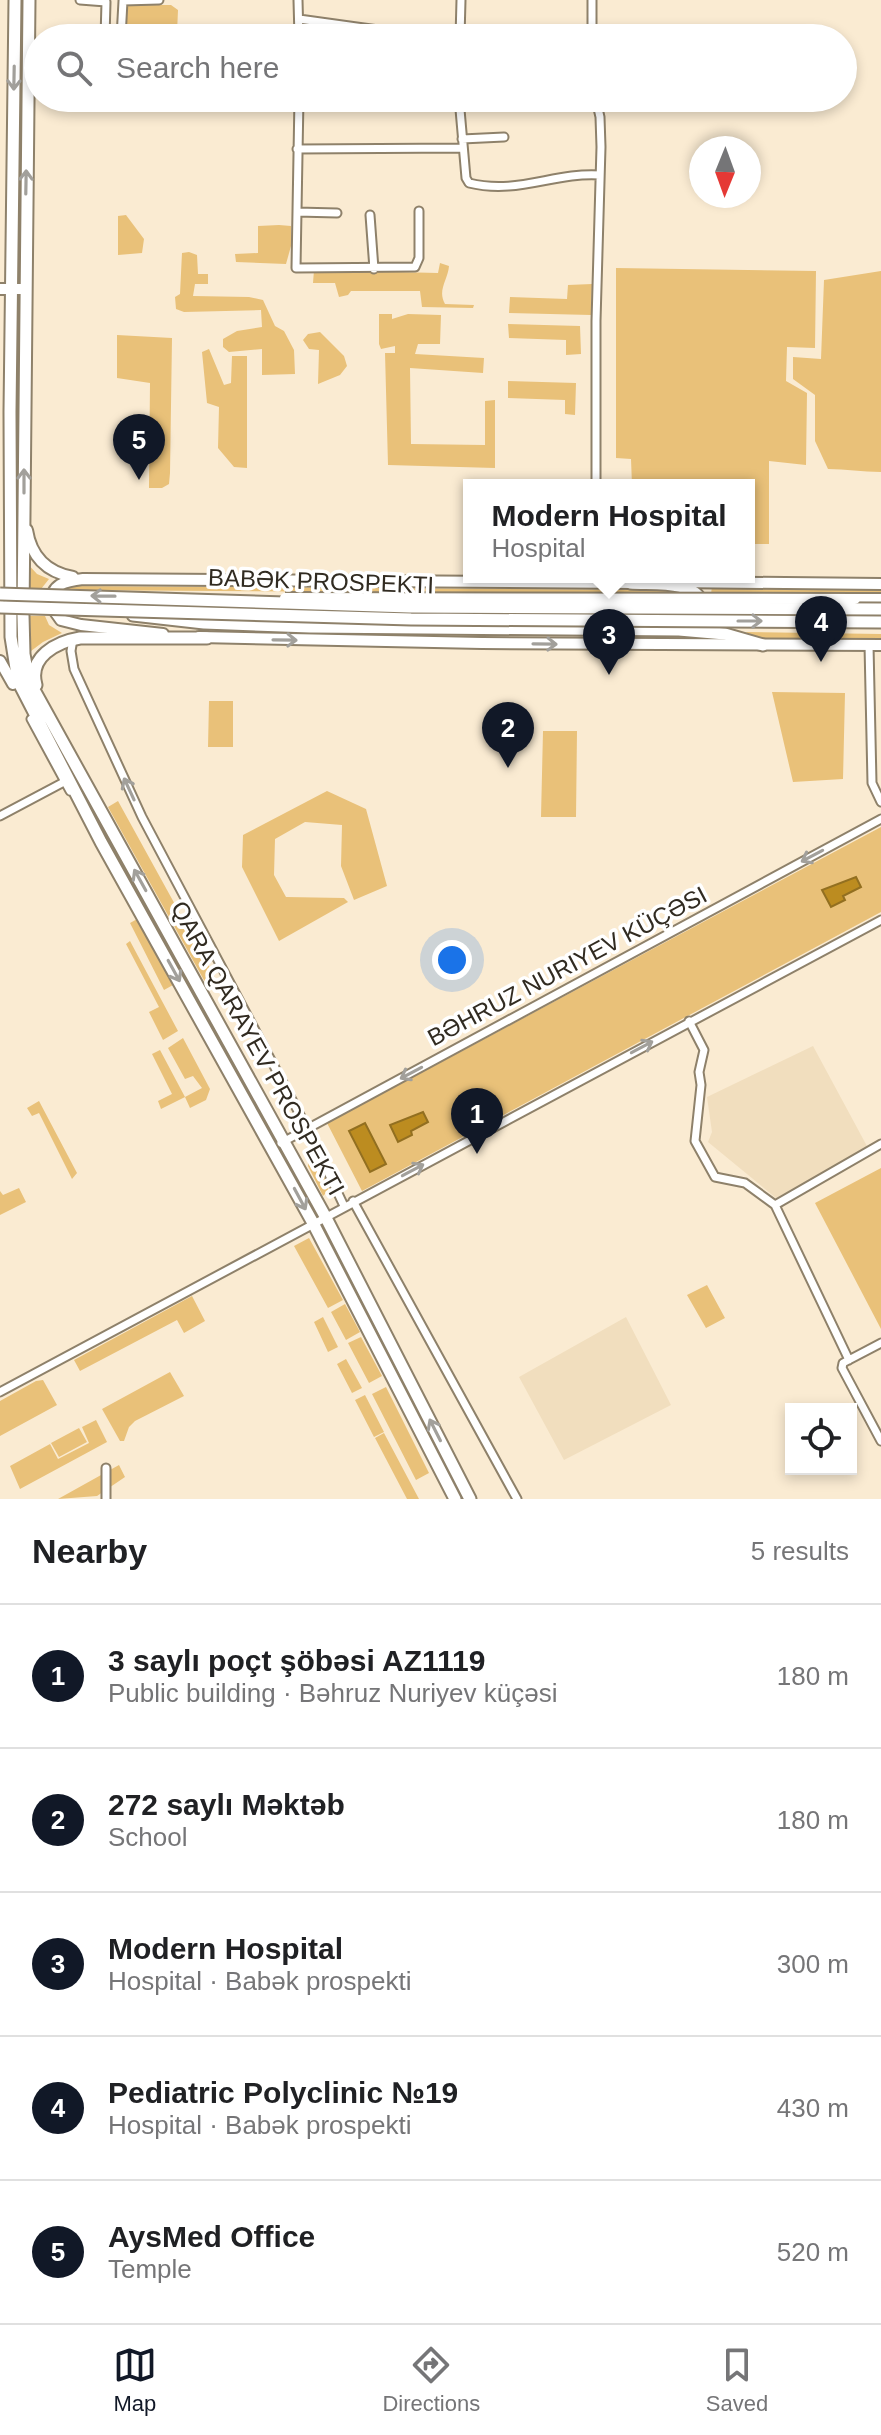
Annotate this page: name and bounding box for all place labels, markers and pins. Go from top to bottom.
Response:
pin: 5 [113,414,165,480]
pin: 4 [795,596,847,662]
pin: 3 [583,609,635,675]
pin: 2 [482,702,534,768]
pin: 1 [451,1088,503,1154]

